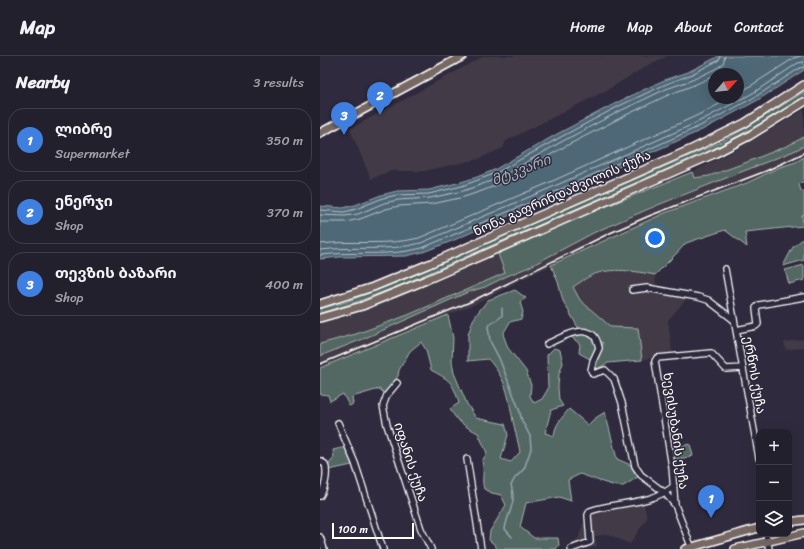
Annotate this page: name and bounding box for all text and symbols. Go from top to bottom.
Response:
text: Map [20,11,55,44]
text: Home [570,15,605,40]
text: Map [627,15,653,40]
text: About [675,15,712,40]
text: Contact [734,15,784,40]
text: Nearby [16,67,70,97]
north arrow [708,68,744,104]
text: 3 results [253,71,304,94]
pin: 2 [367,82,393,115]
pin: 3 [331,102,357,135]
text: ლიბრე [55,116,112,142]
text: 1 [27,129,33,152]
text: 350 m [266,129,303,152]
text: Supermarket [55,142,130,165]
street label: ნონა გაფრინდაშვილის ქუჩა [469,143,655,243]
water label: მტკვარი [488,147,555,193]
text: ენერჯი [55,188,113,214]
text: 2 [26,201,34,224]
text: 370 m [267,201,303,224]
text: Shop [55,214,83,237]
your location [645,228,665,248]
text: თევზის ბაზარი [55,260,177,286]
text: 3 [26,273,34,296]
text: 400 m [265,273,303,296]
text: Shop [55,286,83,309]
street label: ერწოს ქუჩა [737,335,773,415]
street label: ხევისუბანის ქუჩა [656,371,696,491]
street label: იფანის ქუჩა [387,419,435,505]
map controls [756,429,792,537]
button: + [756,429,792,465]
button: − [756,465,792,501]
pin: 1 [698,485,724,518]
button: layers [756,501,792,537]
text: 100 m [338,520,368,539]
scale bar [332,521,414,540]

